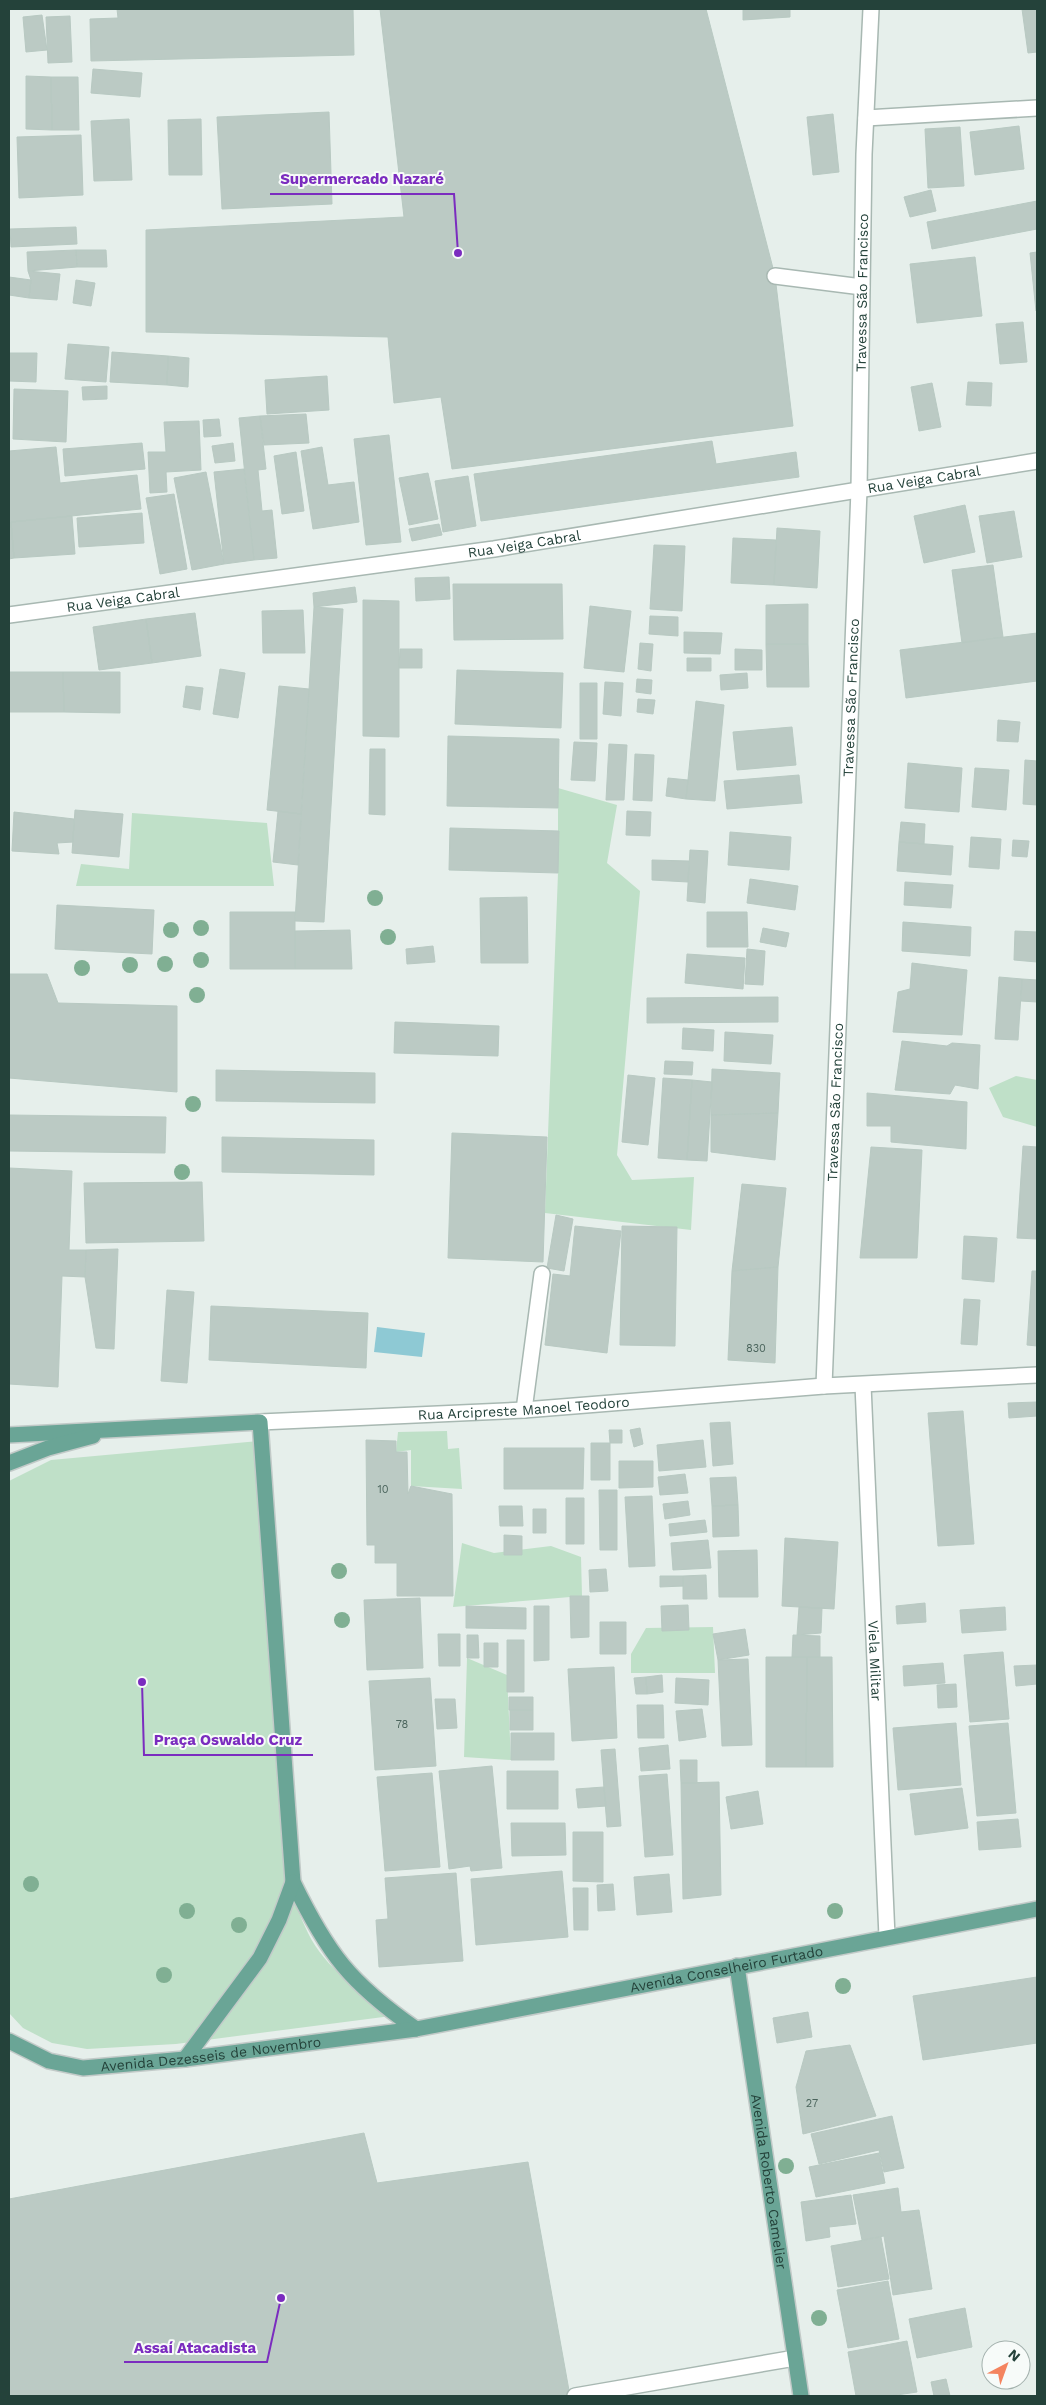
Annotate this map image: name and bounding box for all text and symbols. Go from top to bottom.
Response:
callout: Supermercado Nazaré [270,164,454,194]
text: Supermercado Nazaré [280,170,444,188]
street label: Travessa São Francisco [853,213,871,372]
street label: Rua Veiga Cabral [866,462,982,496]
street label: Rua Veiga Cabral [467,527,582,560]
street label: Rua Veiga Cabral [65,584,181,615]
street label: Travessa São Francisco [840,618,862,777]
street label: Travessa São Francisco [824,1023,846,1182]
house number: 830 [746,1342,766,1355]
street label: Rua Arcipreste Manoel Teodoro [417,1394,630,1423]
house number: 10 [377,1483,389,1496]
street label: Viela Militar [865,1620,885,1702]
house number: 78 [396,1718,409,1731]
callout: Praça Oswaldo Cruz [144,1725,313,1755]
text: Praça Oswaldo Cruz [154,1731,303,1749]
street label: Avenida Conselheiro Furtado [629,1943,824,1995]
street label: Avenida Dezesseis de Novembro [100,2033,322,2074]
street label: Avenida Roberto Camelier [748,2093,790,2271]
house number: 27 [806,2097,818,2110]
callout: Assaí Atacadista [124,2332,267,2362]
text: Assaí Atacadista [134,2339,257,2357]
north arrow [981,2340,1031,2390]
text: N [1005,2346,1024,2365]

